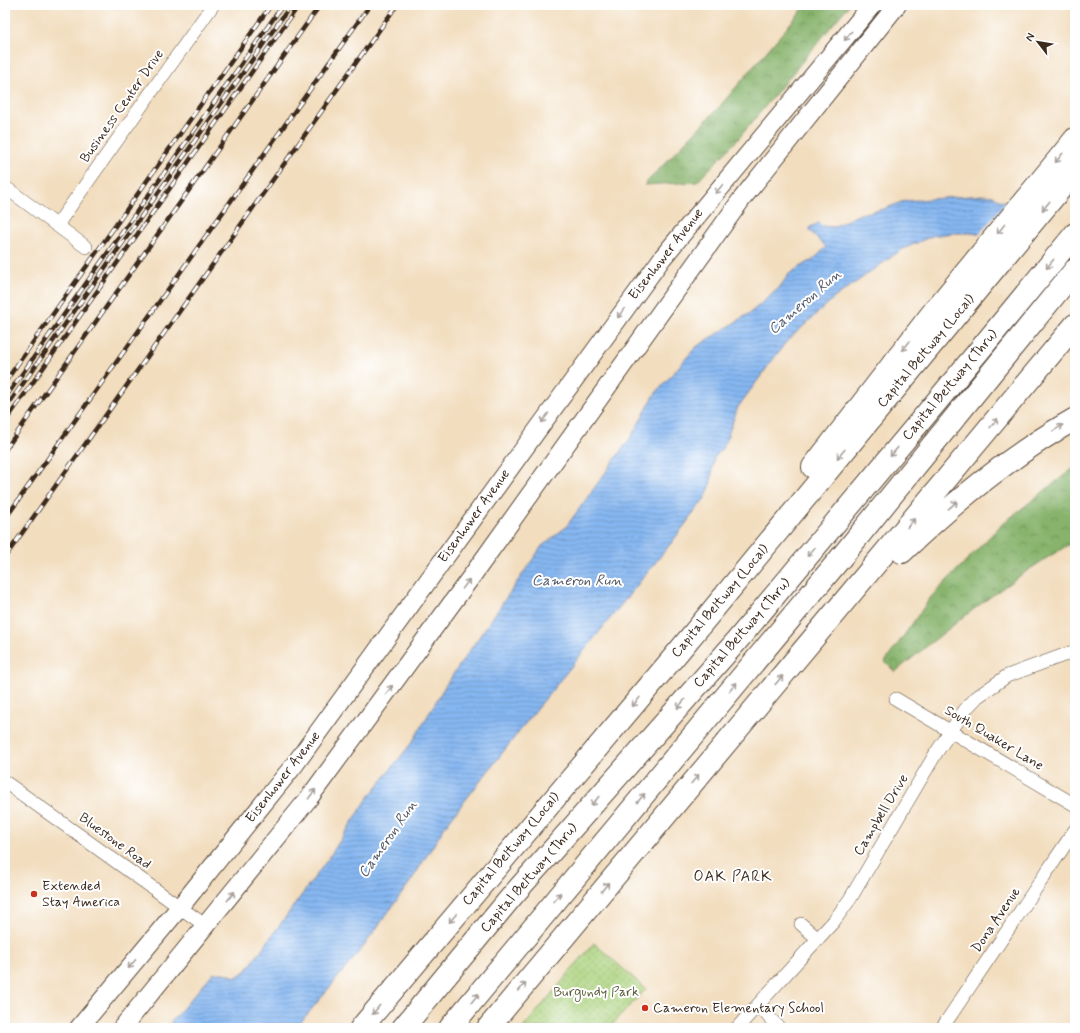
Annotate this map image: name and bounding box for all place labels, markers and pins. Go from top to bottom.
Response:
place label: Extended Stay America [42,877,120,911]
marker: Extended Stay America [29,889,39,899]
place label: Cameron Elementary School [653,999,824,1017]
marker: Cameron Elementary School [640,1003,650,1013]

